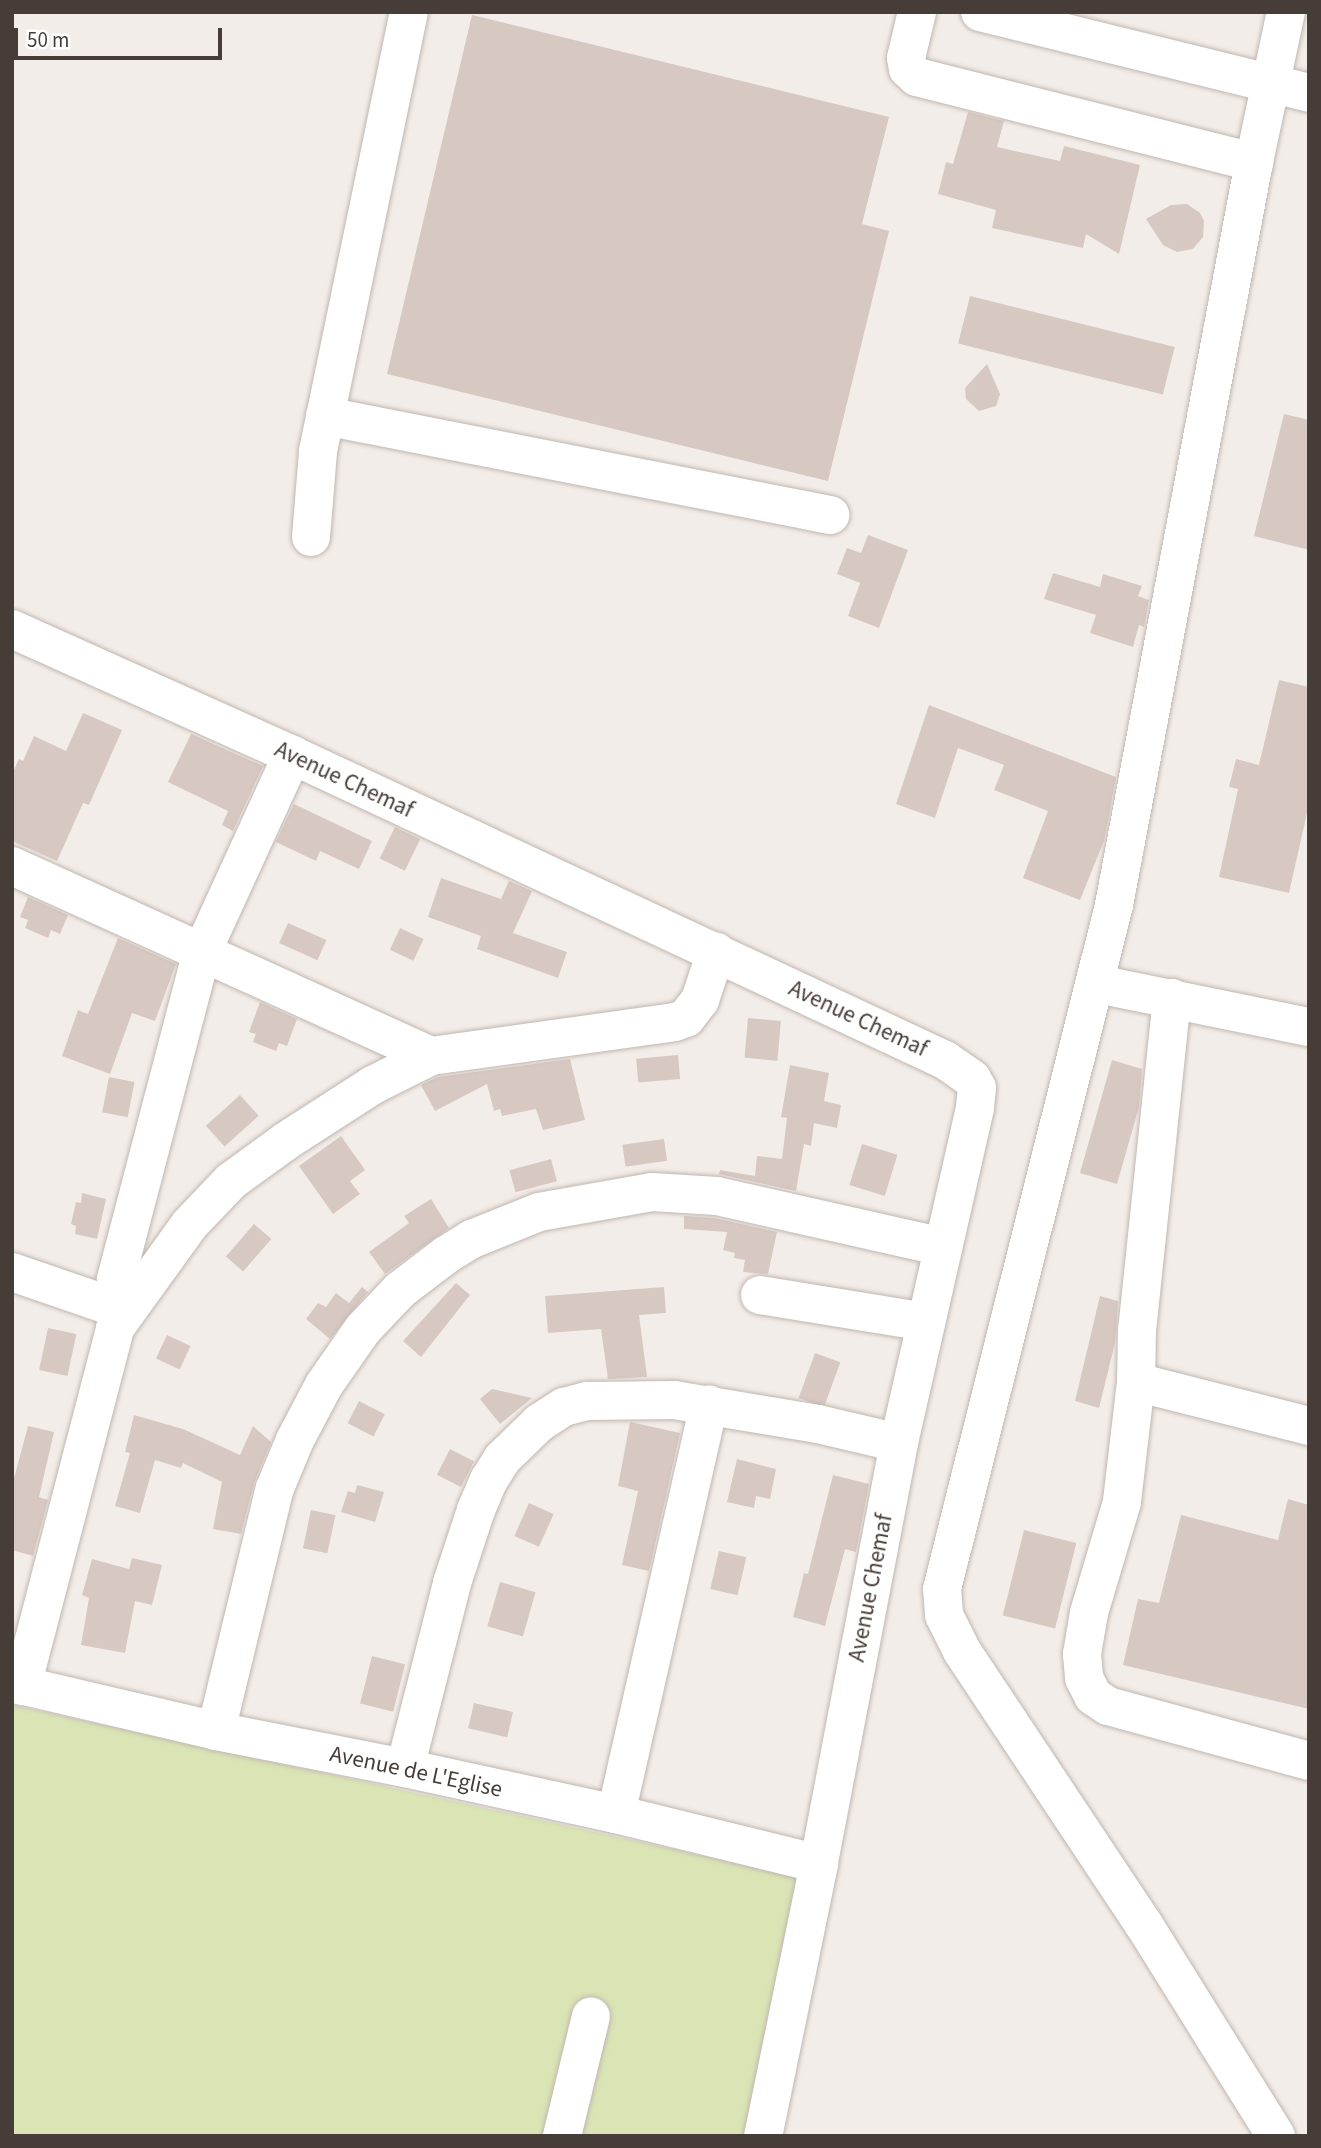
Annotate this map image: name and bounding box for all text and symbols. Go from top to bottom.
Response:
scale bar [18,14,226,58]
text: 50 m [27,25,69,55]
street label: Avenue Chemaf [270,736,418,824]
street label: Avenue Chemaf [784,975,932,1063]
street label: Avenue Chemaf [843,1512,899,1664]
street label: Avenue de L'Eglise [327,1740,505,1804]

